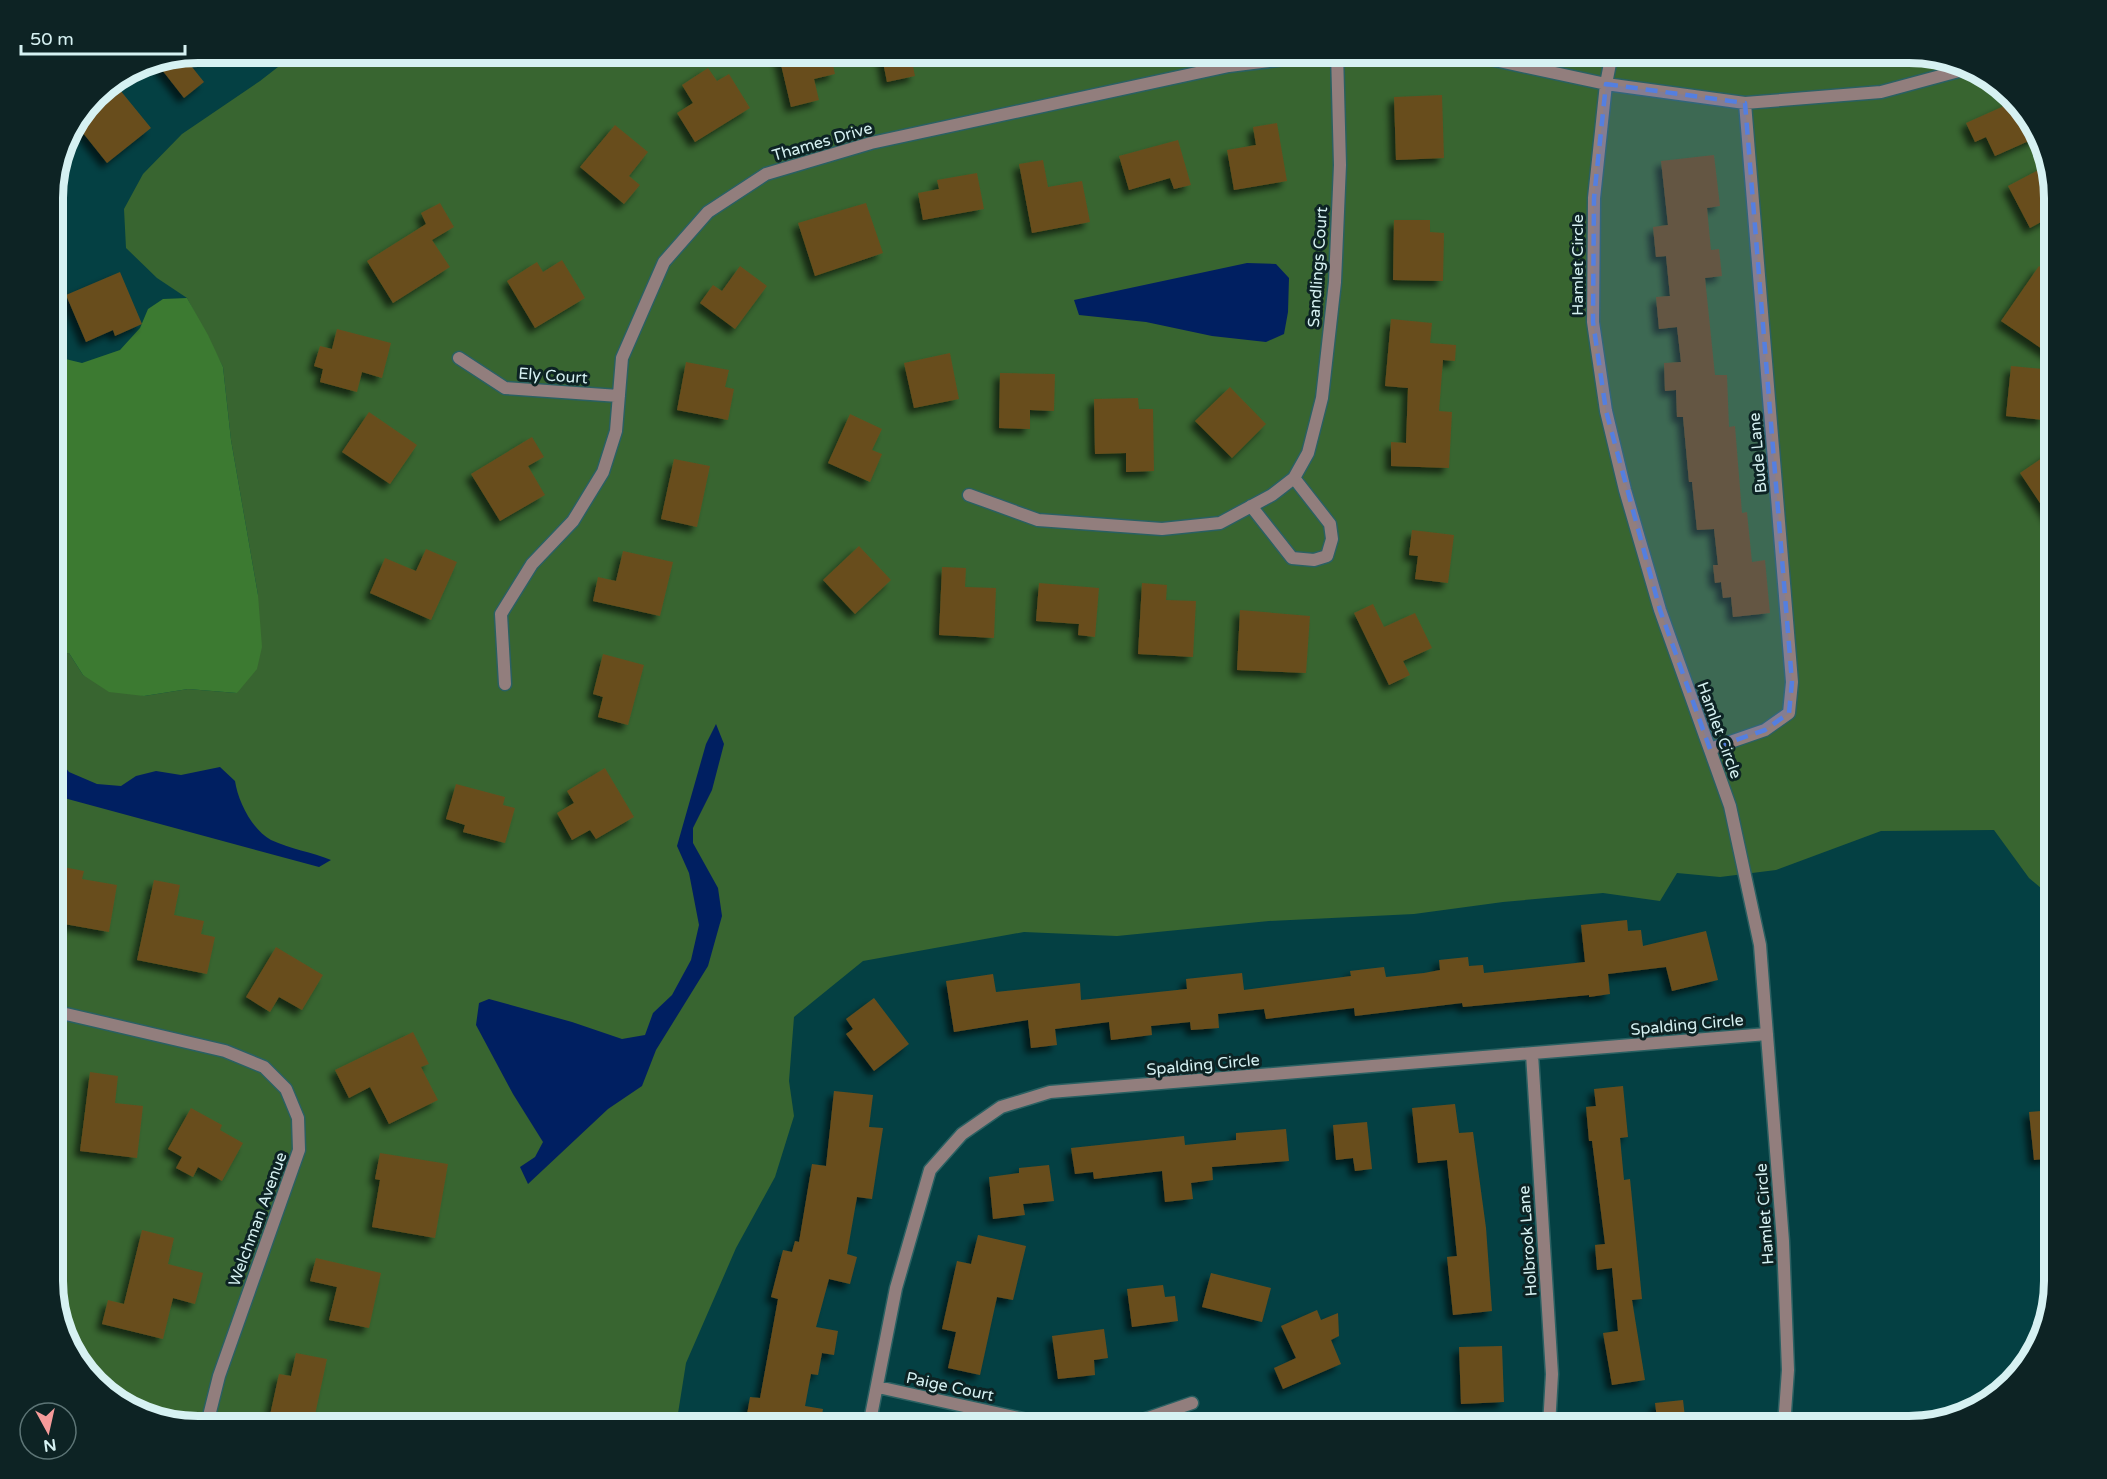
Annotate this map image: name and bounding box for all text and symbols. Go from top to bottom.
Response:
scale bar [21,18,184,56]
text: 50 m [30,28,74,50]
street label: Thames Drive [770,118,875,166]
street label: Sandlings Court [1304,206,1332,328]
street label: Hamlet Circle [1568,214,1588,316]
street label: Ely Court [518,364,588,388]
street label: Bude Lane [1745,412,1771,494]
street label: Hamlet Circle [1692,679,1746,782]
street label: Spalding Circle [1630,1010,1744,1040]
street label: Spalding Circle [1146,1050,1260,1080]
street label: Welchman Avenue [224,1149,292,1289]
street label: Hamlet Circle [1751,1163,1779,1265]
street label: Holbrook Lane [1514,1185,1542,1297]
street label: Paige Court [904,1368,995,1406]
north arrow [18,1401,78,1461]
text: N [42,1434,58,1456]

